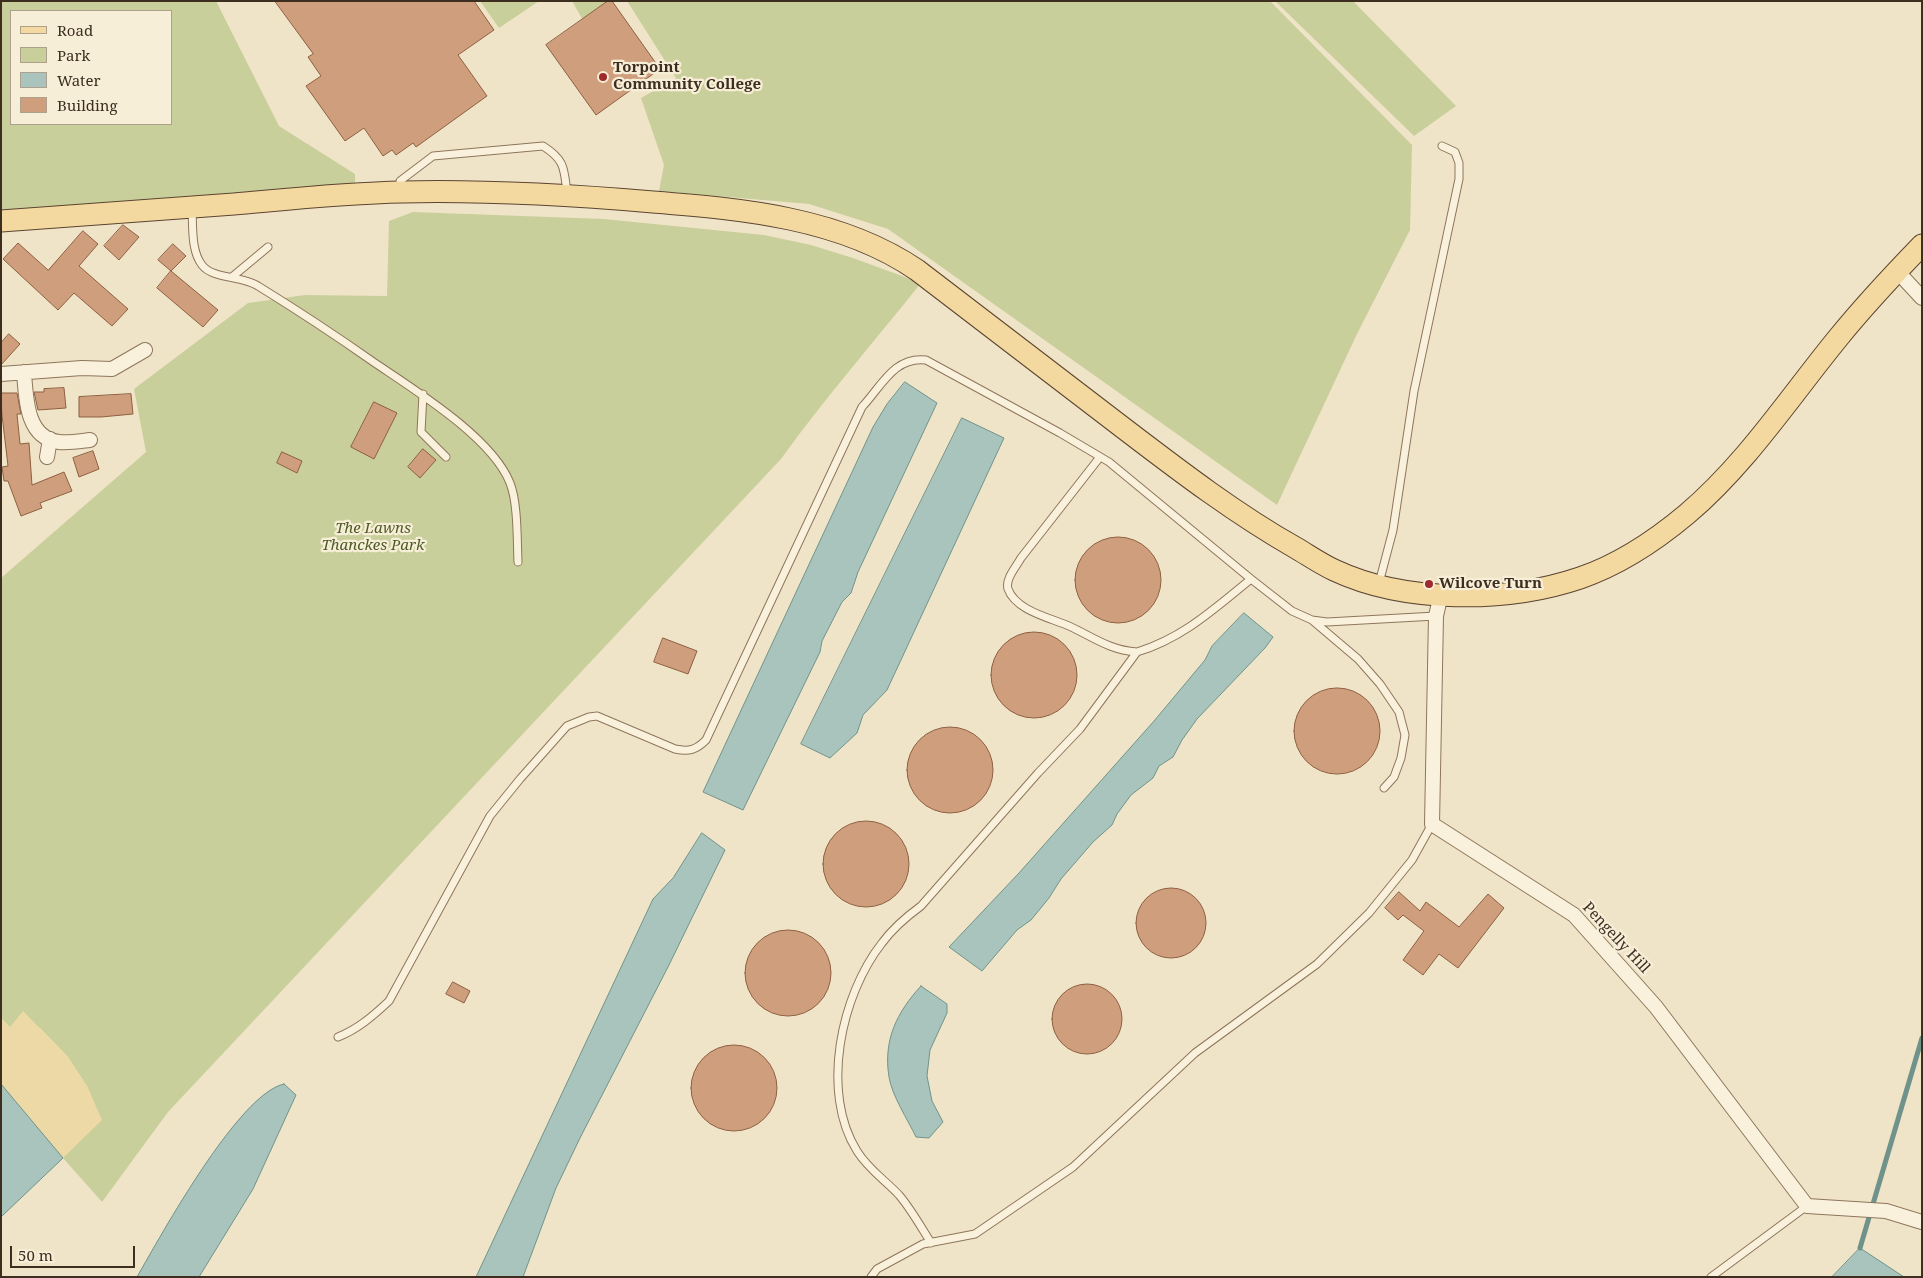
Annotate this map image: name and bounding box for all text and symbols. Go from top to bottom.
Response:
legend [10,10,172,125]
text: Road [57,20,93,40]
text: Park [57,45,90,65]
place label: Torpoint Community College [613,59,761,94]
text: Water [57,70,100,90]
marker: Torpoint Community College [597,71,609,83]
text: Building [57,95,118,115]
park label: The Lawns Thanckes Park [321,520,425,555]
place label: Wilcove Turn [1439,575,1542,593]
marker: Wilcove Turn [1423,578,1435,590]
street label: Pengelly Hill [1579,899,1653,977]
scale bar [12,1236,138,1268]
text: 50 m [18,1245,53,1265]

